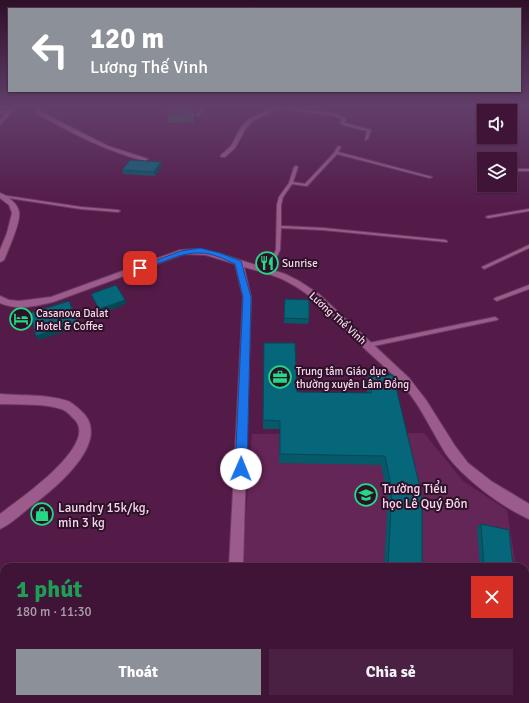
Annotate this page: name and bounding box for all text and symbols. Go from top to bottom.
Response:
text: 120 m [90,22,164,56]
icon: left [24,24,76,76]
text: Lương Thế Vinh [90,56,208,78]
map controls [477,104,517,192]
button: sound [477,104,517,144]
button: layers [477,152,517,192]
restaurant icon: Sunrise [254,250,280,276]
pin [123,251,157,285]
icon: arrive [129,257,151,279]
place label: Sunrise [282,257,318,270]
street label: Lương Thế Vinh [307,289,369,347]
hotel icon: Casanova Dalat Hotel & Coffee [8,306,34,332]
place label: Casanova Dalat Hotel & Coffee [36,307,108,333]
office icon: Trung tâm Giáo dục thường xuyên Lâm Đồng [267,364,293,390]
place label: Trung tâm Giáo dục thường xuyên Lâm Đồng [296,365,409,391]
position arrow [220,448,262,490]
place label: Trường Tiểu học Lê Quý Đôn [382,480,468,512]
school or university icon: Trường Tiểu học Lê Quý Đôn [353,482,379,508]
place label: Laundry 15k/kg, min 3 kg [58,500,149,531]
shop icon: Laundry 15k/kg, min 3 kg [29,501,55,527]
text: 1 phút [16,574,82,604]
button: close [471,576,513,618]
text: 180 m · 11:30 [16,604,92,620]
button: Thoát [16,649,261,695]
button: Chia sẻ [269,649,513,695]

